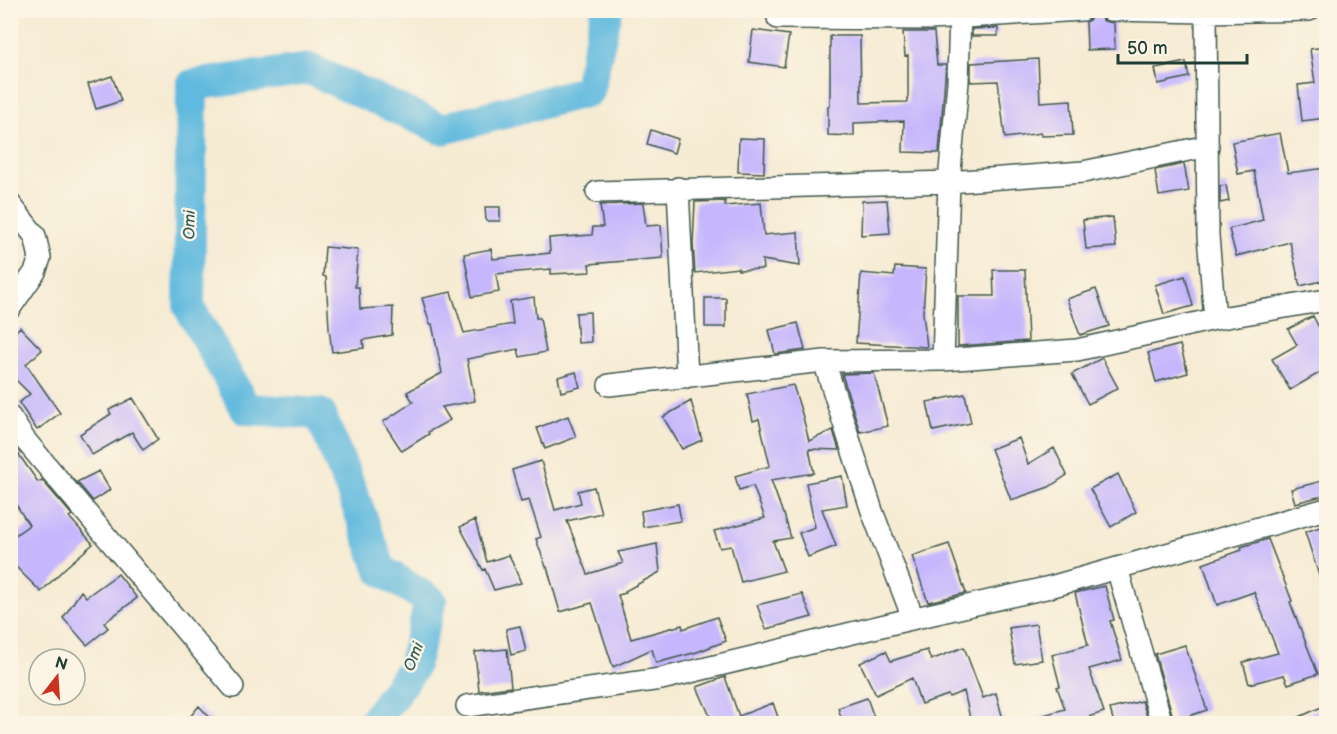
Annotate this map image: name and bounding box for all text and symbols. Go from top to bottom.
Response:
scale bar [1118,27,1247,65]
text: 50 m [1127,38,1168,59]
water label: Omi [180,209,200,240]
water label: Omi [400,639,429,674]
north arrow [27,647,87,707]
text: N [52,653,69,675]

